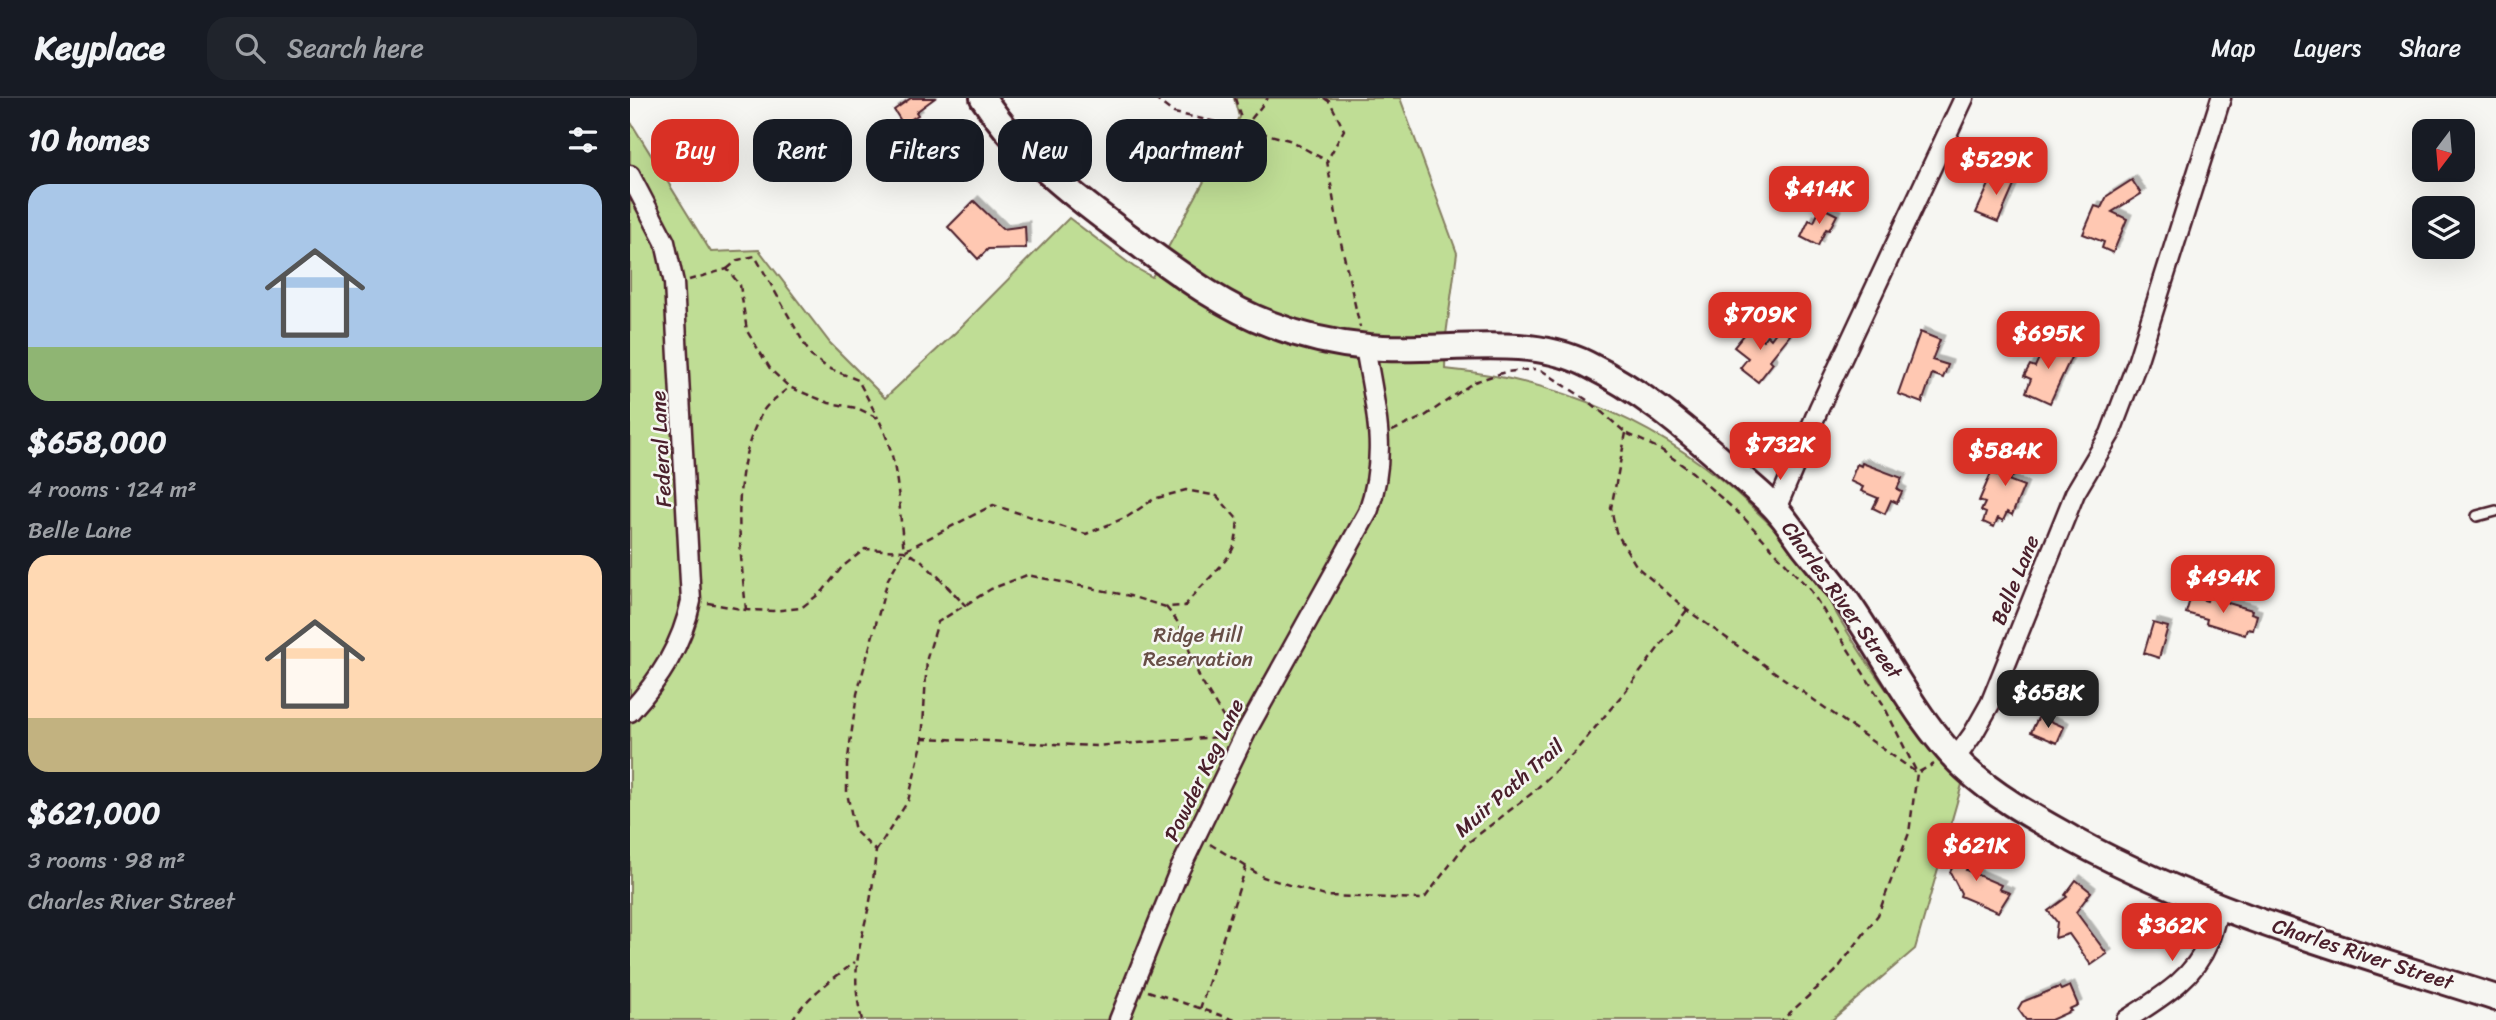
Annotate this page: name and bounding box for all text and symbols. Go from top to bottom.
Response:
search box [207,17,697,80]
text: Keyplace [35,19,165,77]
text: Search here [287,25,424,71]
text: Map [2211,27,2256,69]
text: Layers [2294,27,2361,69]
text: Share [2399,27,2461,69]
icon: search [231,29,269,67]
text: 10 homes [28,113,149,167]
chip: Buy [651,119,739,182]
chip: Rent [753,119,852,182]
chip: Filters [866,119,984,182]
chip: New [998,119,1092,182]
chip: Apartment [1106,119,1267,182]
north arrow [2412,119,2474,182]
map controls [2412,119,2475,259]
icon: filters [564,121,602,159]
pin: $529K [1947,138,2045,197]
text: $529K [1961,139,2031,180]
pin: $414K [1770,166,1868,226]
text: $414K [1785,168,1853,209]
button: layers [2412,196,2475,259]
icon: home [252,230,378,356]
pin: $709K [1711,292,1809,352]
text: $709K [1724,294,1796,335]
pin: $695K [1999,312,2097,371]
text: $695K [2013,313,2083,354]
street label: Federal Lane [639,389,683,508]
text: $658,000 [28,415,167,469]
pin: $732K [1731,422,1829,482]
text: $732K [1746,424,1814,465]
pin: $584K [1956,428,2054,488]
text: $584K [1969,430,2041,471]
text: 4 rooms · 124 m² [28,469,197,510]
text: Belle Lane [28,510,132,551]
street label: Charles River Street [1771,513,1914,689]
street label: Belle Lane [1980,529,2050,631]
pin: $494K [2174,556,2272,615]
text: $494K [2187,557,2259,598]
icon: home [252,601,378,727]
park label: Ridge Hill Reservation [1143,616,1253,678]
pin: $658K [1999,670,2097,730]
text: $658K [2013,672,2083,713]
street label: Powder Keg Lane [1153,692,1255,848]
street label: Muir Path Trail [1445,728,1574,847]
text: $621,000 [28,786,160,840]
pin: $621K [1927,824,2025,883]
text: $621K [1943,825,2009,866]
text: 3 rooms · 98 m² [28,840,185,881]
text: Charles River Street [28,881,235,922]
pin: $362K [2123,904,2221,963]
text: $362K [2138,905,2206,946]
street label: Charles River Street [2267,907,2460,1002]

